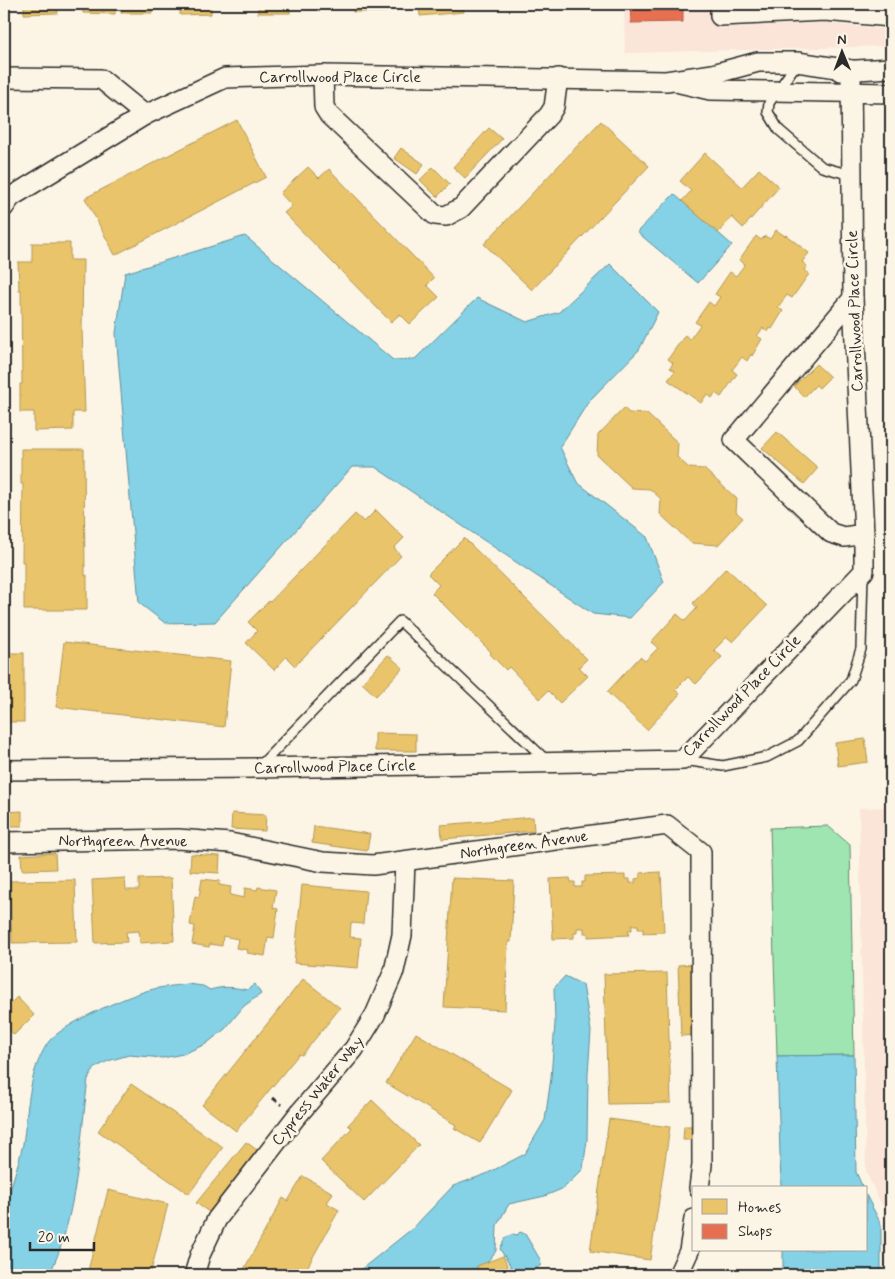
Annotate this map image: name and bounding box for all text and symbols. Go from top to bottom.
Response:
north arrow [818,28,868,78]
text: N [837,31,847,49]
street label: Carrollwood Place Circle [259,67,421,88]
street label: Carrollwood Place Circle [842,230,868,392]
street label: Carrollwood Place Circle [678,630,806,762]
street label: Carrollwood Place Circle [254,755,416,779]
street label: Northgreen Avenue [459,826,590,864]
street label: Northgreen Avenue [58,831,188,852]
street label: Cypress Water Way [267,1032,369,1150]
legend [692,1186,868,1252]
text: Homes [738,1198,781,1218]
scale bar [30,1219,94,1251]
text: Shops [738,1222,773,1242]
text: 20 m [38,1228,70,1248]

